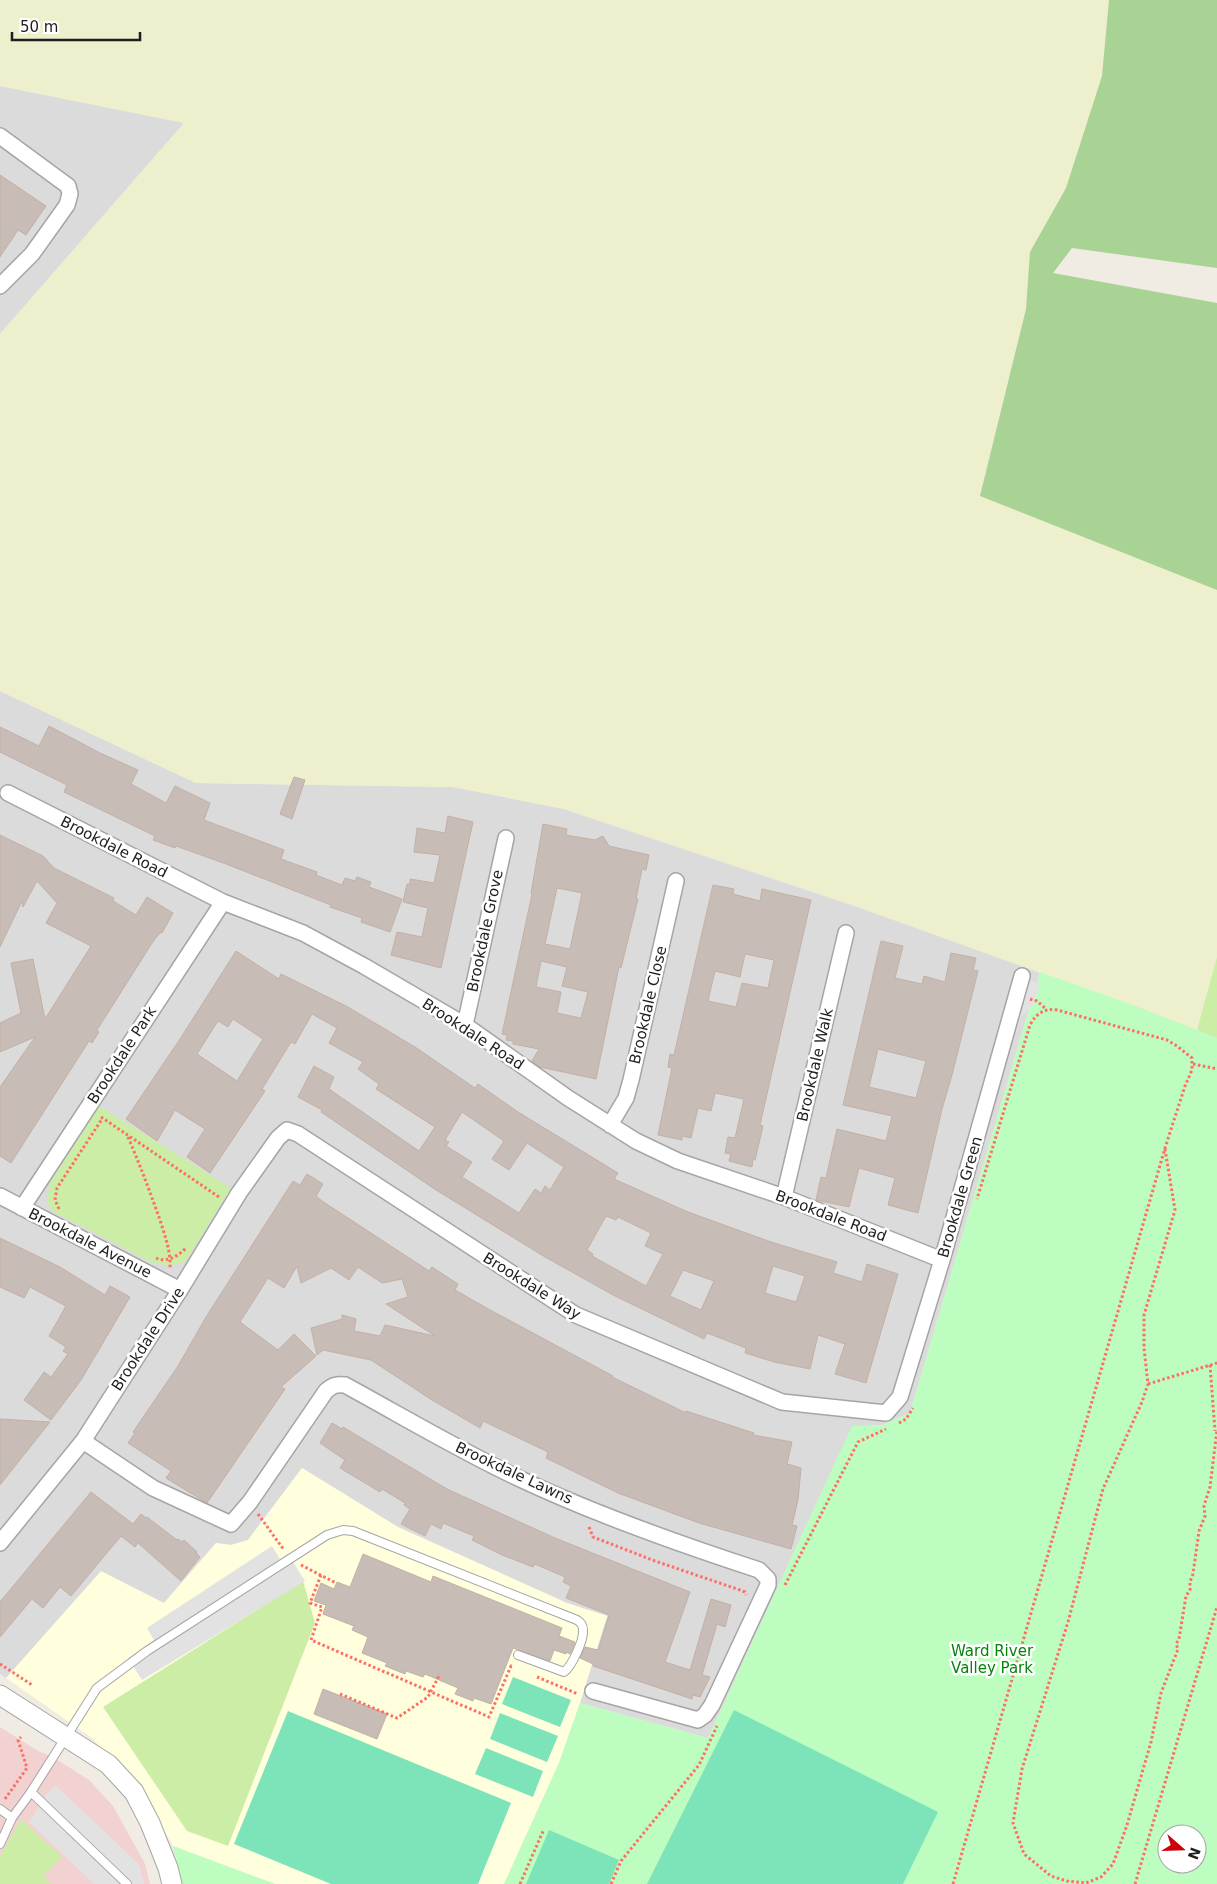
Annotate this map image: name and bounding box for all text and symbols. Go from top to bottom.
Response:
scale bar [12,10,140,42]
text: 50 m [20,18,58,36]
street label: Brookdale Road [57,812,171,882]
street label: Brookdale Grove [463,868,507,994]
street label: Brookdale Close [626,944,670,1066]
street label: Brookdale Road [419,994,527,1074]
street label: Brookdale Park [84,1003,160,1107]
street label: Brookdale Walk [793,1006,837,1124]
street label: Brookdale Green [934,1134,986,1260]
street label: Brookdale Road [773,1187,889,1245]
street label: Brookdale Avenue [25,1204,155,1282]
street label: Brookdale Way [480,1249,584,1323]
street label: Brookdale Drive [108,1284,188,1394]
street label: Brookdale Lawns [453,1438,576,1508]
park label: Ward River Valley Park [951,1642,1034,1677]
north arrow [1157,1824,1207,1874]
text: N [1185,1845,1204,1862]

